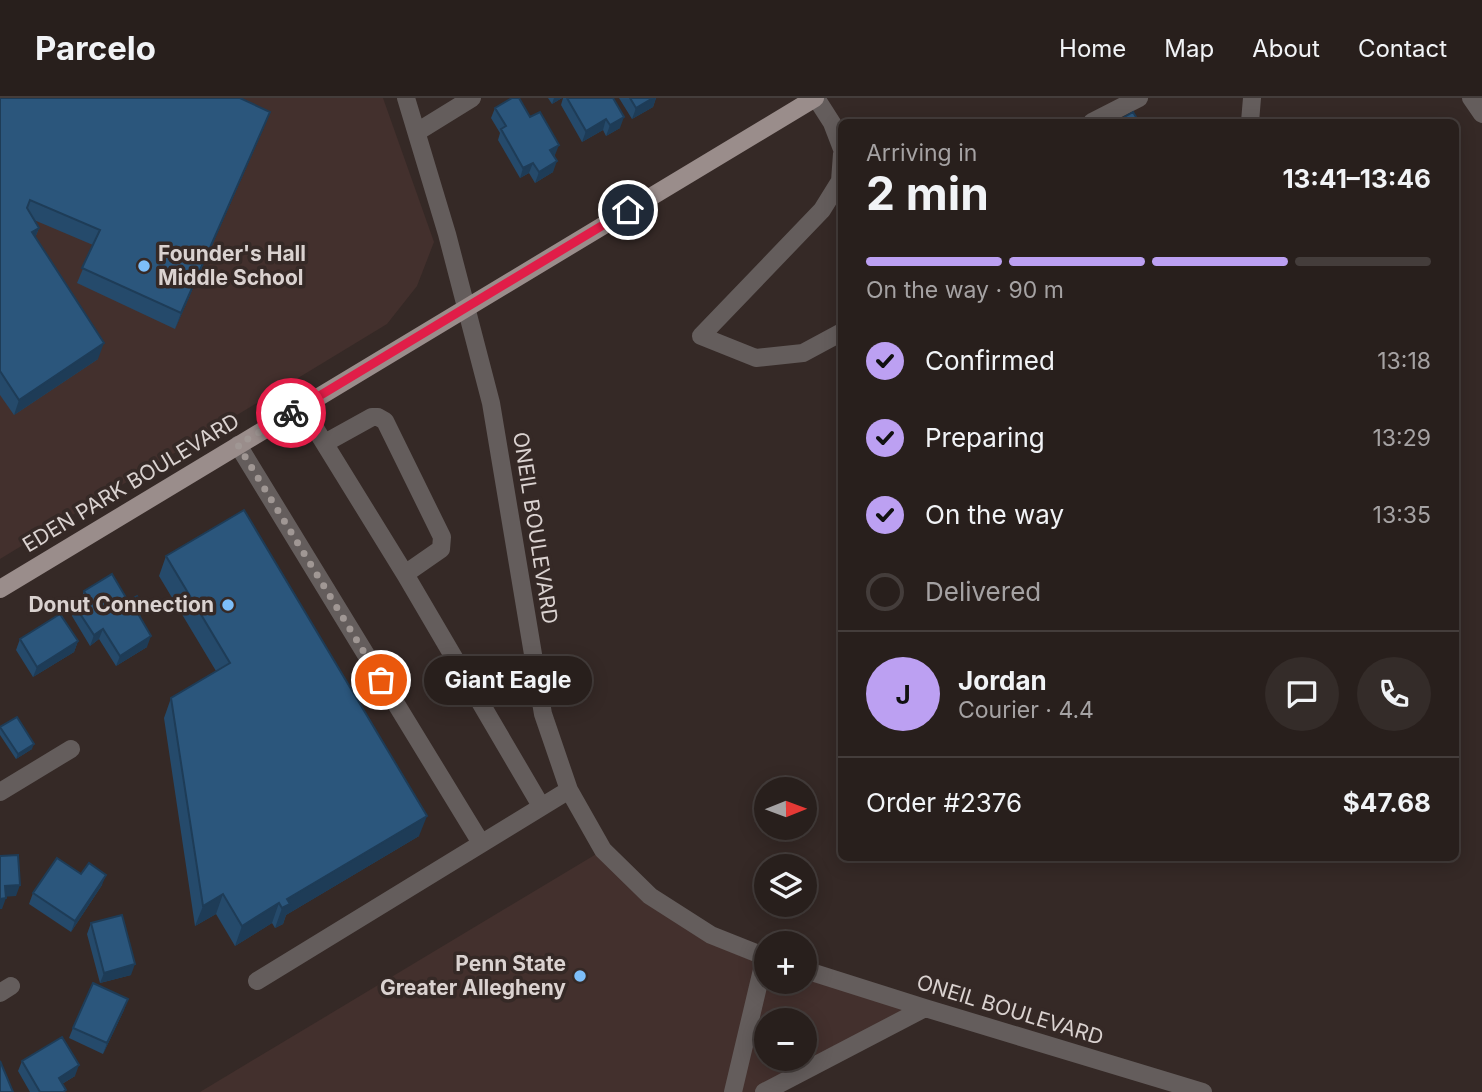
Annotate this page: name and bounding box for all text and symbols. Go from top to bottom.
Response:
text: Parcelo [35,28,156,68]
text: Home [1059,34,1126,63]
text: Map [1164,34,1214,63]
text: About [1252,34,1320,63]
text: Contact [1358,34,1447,63]
text: Arriving in [866,139,977,167]
text: 13:41–13:46 [1282,163,1431,194]
text: 2 min [866,165,989,221]
pin [598,180,658,240]
icon: home [609,191,647,229]
place label: Founder's Hall Middle School [158,241,306,290]
marker: Founder's Hall Middle School [136,258,152,274]
text: On the way · 90 m [866,276,1064,304]
icon: check [866,342,904,380]
text: Confirmed [925,345,1055,376]
text: 13:18 [1377,347,1431,375]
courier [256,378,326,448]
icon: bike [272,394,310,432]
street label: EDEN PARK BOULEVARD [18,408,244,557]
icon: check [866,419,904,457]
text: Preparing [925,422,1045,453]
text: 13:29 [1373,424,1431,452]
street label: ONEIL BOULEVARD [508,430,563,626]
icon: check [866,496,904,534]
text: On the way [925,499,1064,530]
text: 13:35 [1373,501,1431,529]
text: Delivered [925,576,1041,607]
place label: Donut Connection [28,592,214,617]
marker: Donut Connection [220,597,236,613]
pin [351,650,411,710]
callout: Giant Eagle [423,656,591,704]
button: chat [1265,657,1339,731]
button: phone [1357,657,1431,731]
icon: bag [362,661,400,699]
text: Jordan [958,665,1047,696]
text: Giant Eagle [445,666,571,694]
text: J [895,679,911,710]
text: Courier · 4.4 [958,696,1094,724]
north arrow [754,777,817,840]
map controls [754,777,817,1071]
text: Order #2376 [866,787,1022,818]
text: $47.68 [1343,787,1431,818]
button: layers [754,854,817,917]
button: + [754,931,817,994]
place label: Penn State Greater Allegheny [380,951,566,1000]
marker: Penn State Greater Allegheny [572,968,588,984]
street label: ONEIL BOULEVARD [914,969,1107,1050]
button: − [754,1008,817,1071]

